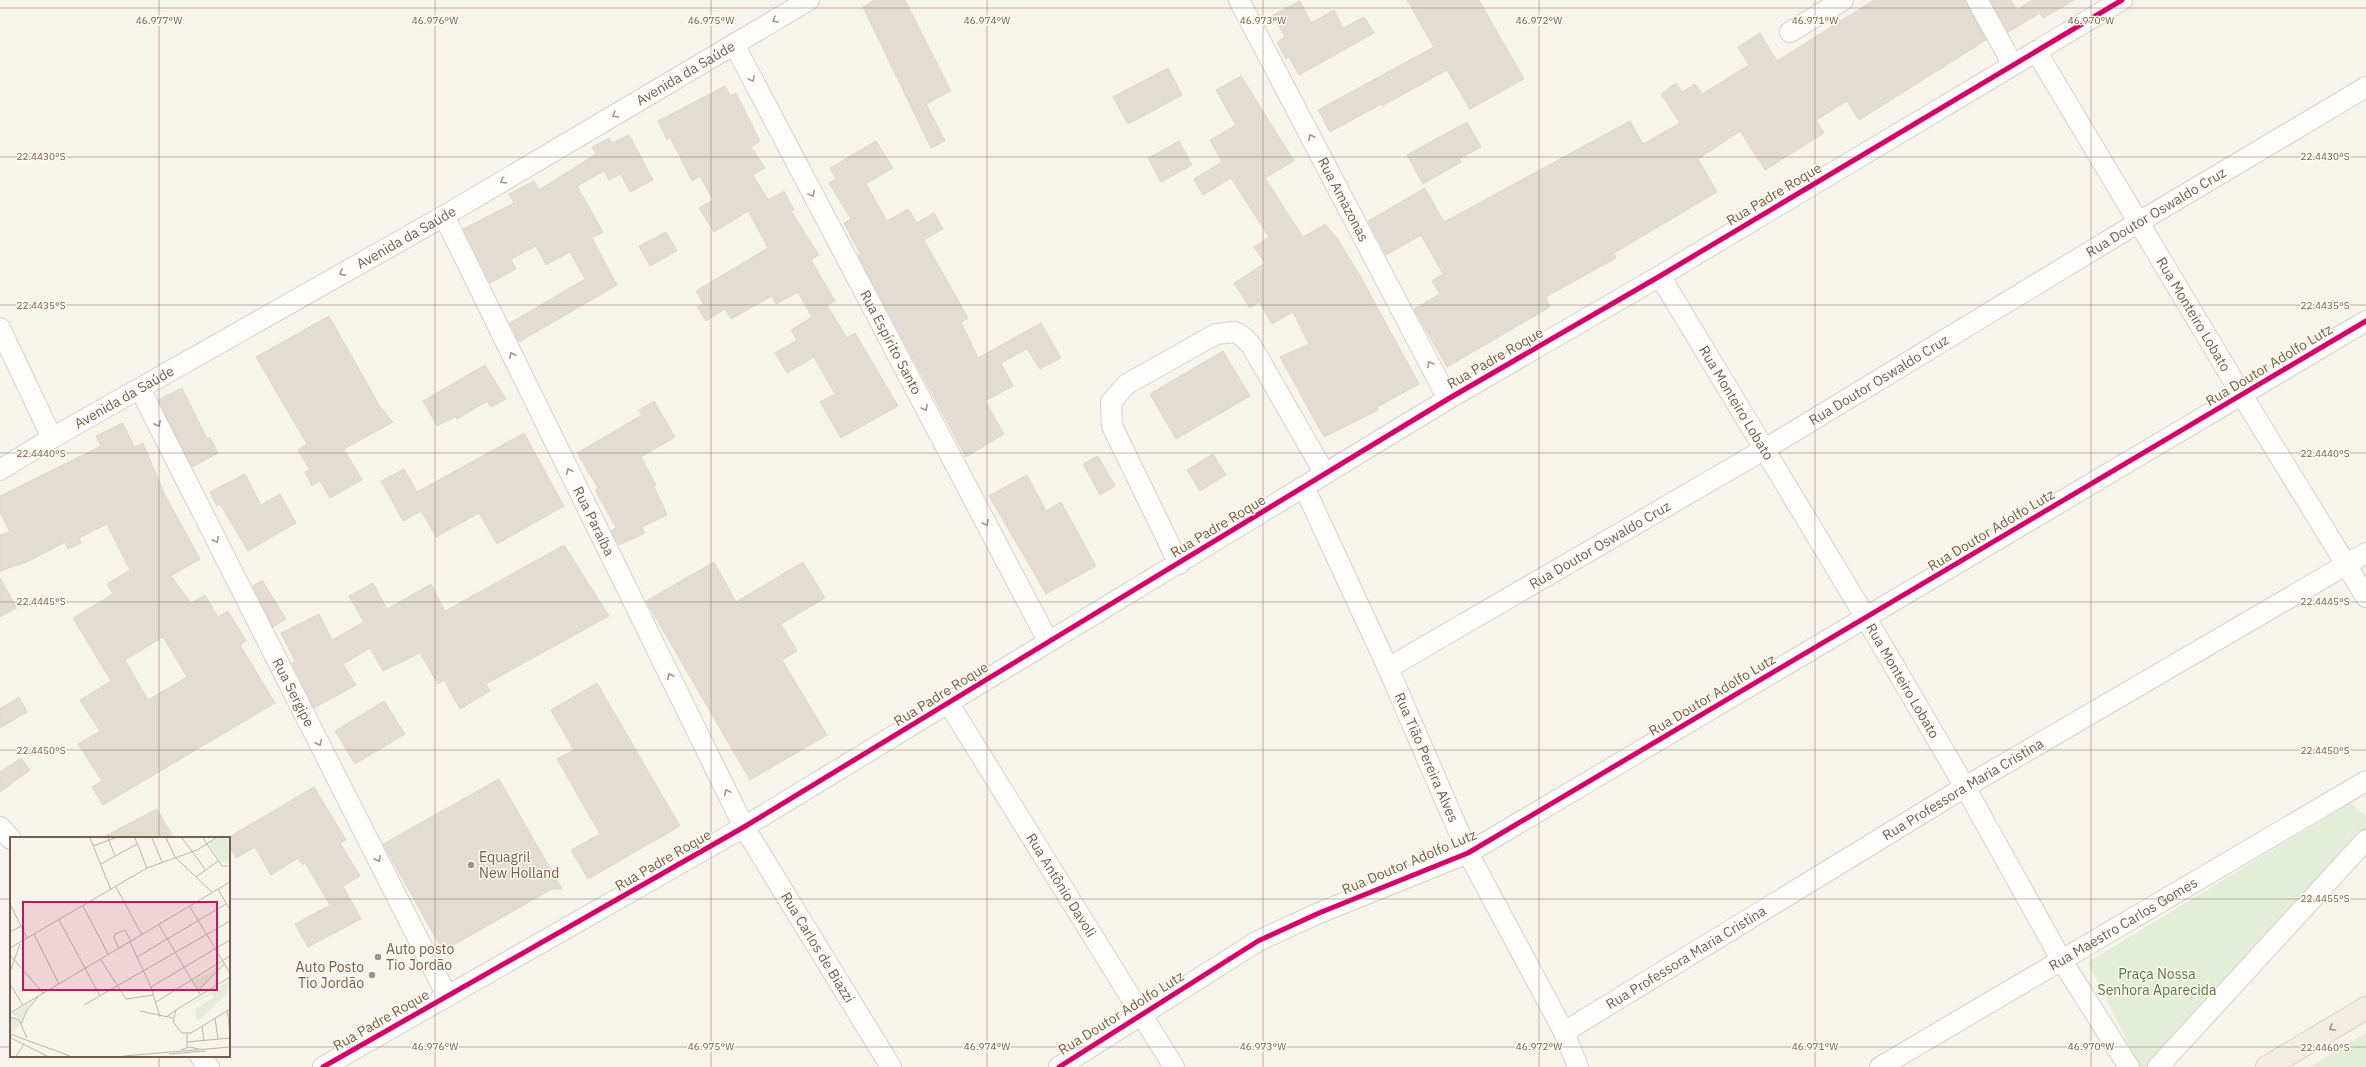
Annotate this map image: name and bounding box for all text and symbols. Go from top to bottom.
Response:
text: 46.977°W [136,14,182,27]
text: 46.976°W [412,14,458,27]
text: 46.975°W [688,14,734,27]
text: 46.974°W [964,14,1010,27]
text: 46.973°W [1240,14,1286,27]
text: 46.972°W [1516,14,1562,27]
text: 46.971°W [1792,14,1838,27]
text: 46.970°W [2068,14,2114,27]
one-way arrow [772,15,779,22]
street label: Avenida da Saúde [633,37,738,109]
one-way arrow [747,75,755,82]
one-way arrow [612,110,619,117]
one-way arrow [1309,134,1316,142]
text: 22.4430°S [16,150,66,163]
text: 22.4430°S [2300,150,2350,163]
street label: Rua Amazonas [1314,154,1373,245]
street label: Rua Padre Roque [1723,158,1825,230]
street label: Rua Doutor Oswaldo Cruz [2083,163,2230,261]
one-way arrow [500,176,507,183]
one-way arrow [808,190,815,197]
street label: Avenida da Saúde [353,202,460,273]
street label: Rua Monteiro Lobato [2153,254,2235,375]
one-way arrow [339,269,346,276]
street label: Rua Espírito Santo [856,287,926,398]
text: 22.4435°S [16,299,66,312]
text: 22.4435°S [2300,299,2350,312]
street label: Rua Doutor Adolfo Lutz [2202,320,2336,410]
street label: Rua Padre Roque [1444,323,1547,393]
street label: Rua Doutor Oswaldo Cruz [1806,330,1952,429]
street label: Rua Monteiro Lobato [1695,342,1778,463]
one-way arrow [509,351,517,359]
one-way arrow [1428,361,1435,368]
street label: Avenida da Saúde [71,362,178,433]
one-way arrow [920,404,928,411]
one-way arrow [153,419,161,427]
text: 22.4440°S [16,447,66,460]
text: 22.4440°S [2300,447,2350,460]
one-way arrow [566,468,574,475]
street label: Rua Paraíba [569,483,619,559]
street label: Rua Doutor Adolfo Lutz [1924,485,2058,575]
street label: Rua Padre Roque [1167,490,1269,562]
street label: Rua Doutor Oswaldo Cruz [1526,497,1674,593]
one-way arrow [981,519,988,526]
one-way arrow [212,535,219,543]
text: 22.4445°S [16,595,66,608]
text: 22.4445°S [2300,595,2350,608]
street label: Rua Monteiro Lobato [1862,620,1944,742]
street label: Rua Doutor Adolfo Lutz [1645,650,1779,740]
street label: Rua Sergipe [268,655,319,730]
street label: Rua Padre Roque [890,658,992,730]
one-way arrow [667,672,675,680]
street label: Rua Tião Pereira Alves [1391,690,1463,825]
street label: Rua Professora Maria Cristina [1879,734,2047,844]
one-way arrow [315,739,322,746]
text: 22.4450°S [16,744,66,757]
text: 22.4450°S [2300,744,2350,757]
one-way arrow [724,789,732,797]
street label: Rua Padre Roque [612,825,715,895]
street label: Rua Doutor Adolfo Lutz [1339,825,1480,899]
street label: Rua Antônio Davoli [1022,830,1100,940]
inset map [10,837,230,1057]
place label: Equagril New Holland [479,848,559,882]
one-way arrow [373,855,381,862]
marker: Equagril New Holland [466,860,476,870]
street label: Rua Maestro Carlos Gomes [2045,873,2201,975]
street label: Rua Carlos de Biazzi [777,889,859,1006]
text: 22.4455°S [2300,892,2350,905]
street label: Rua Professora Maria Cristina [1603,901,1770,1013]
place label: Auto posto Tio Jordão [386,940,454,974]
marker: Auto posto Tio Jordão [373,952,383,962]
place label: Auto Posto Tio Jordão [296,958,364,992]
park label: Praça Nossa Senhora Aparecida [2098,965,2217,999]
street label: Rua Doutor Adolfo Lutz [1055,967,1188,1059]
marker: Auto Posto Tio Jordão [367,970,377,980]
street label: Rua Padre Roque [330,985,433,1055]
one-way arrow [2329,1024,2336,1031]
text: 46.976°W [412,1040,458,1053]
text: 46.975°W [688,1040,734,1053]
text: 46.974°W [964,1040,1010,1053]
text: 46.973°W [1240,1040,1286,1053]
text: 46.972°W [1516,1040,1562,1053]
text: 46.971°W [1792,1040,1838,1053]
text: 46.970°W [2068,1040,2114,1053]
text: 22.4460°S [2300,1041,2350,1054]

